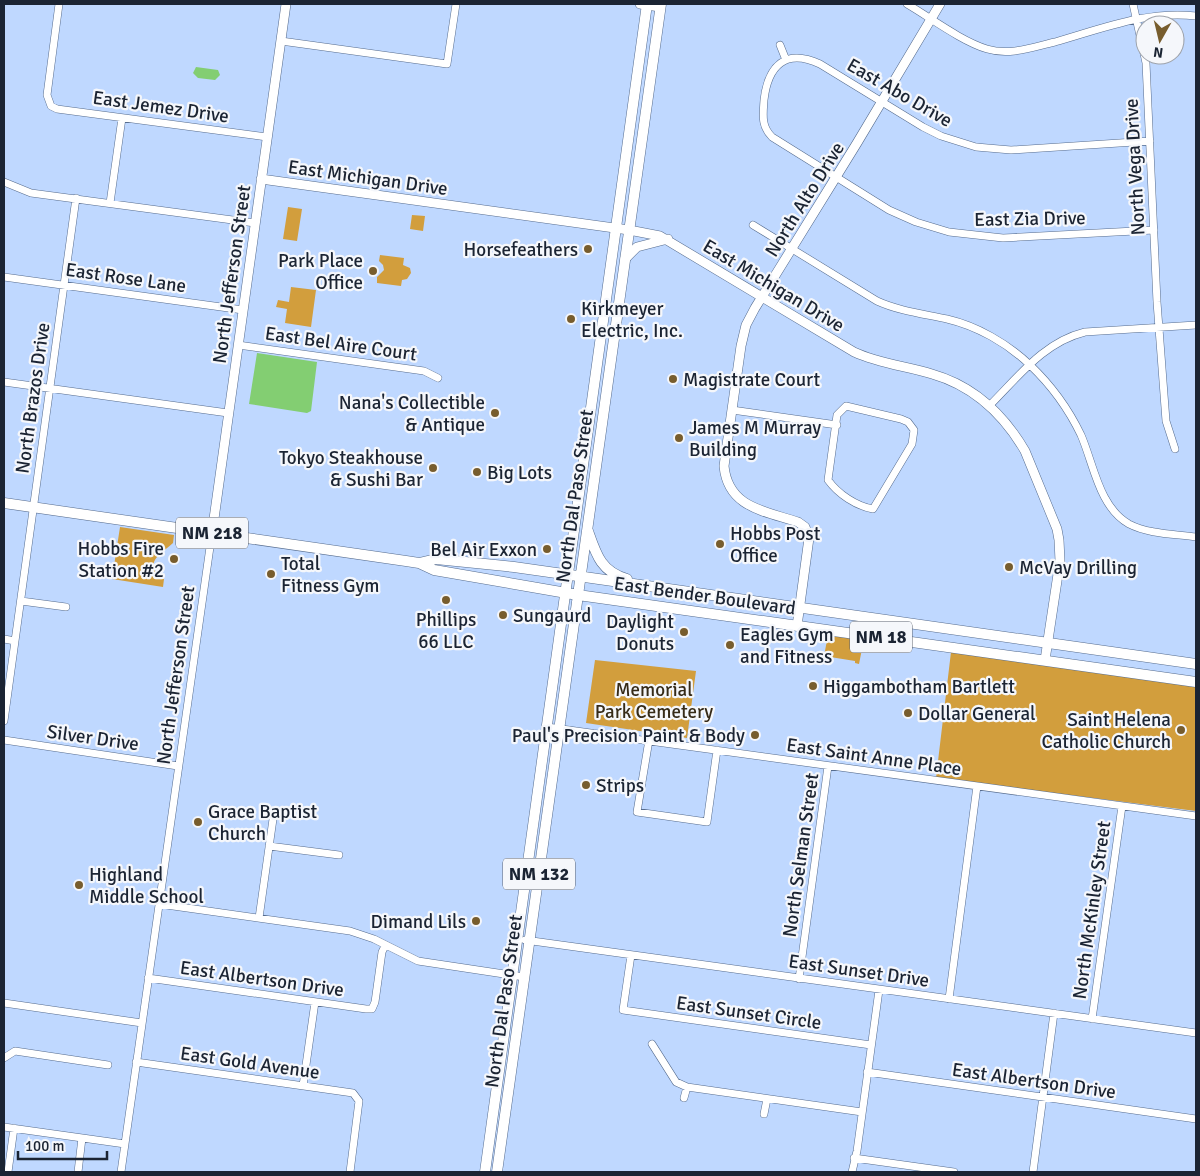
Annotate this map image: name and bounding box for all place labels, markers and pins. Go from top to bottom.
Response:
place label: Horsefeathers [464,238,578,262]
marker: Horsefeathers [582,243,594,255]
place label: Park Place Office [278,249,363,295]
marker: Park Place Office [367,265,379,277]
place label: Kirkmeyer Electric, Inc. [581,297,683,343]
marker: Kirkmeyer Electric, Inc. [565,313,577,325]
place label: Magistrate Court [683,368,820,392]
marker: Magistrate Court [667,373,679,385]
place label: Nana's Collectible & Antique [339,391,485,437]
marker: Nana's Collectible & Antique [489,407,501,419]
place label: James M Murray Building [689,416,821,462]
marker: James M Murray Building [673,432,685,444]
place label: Tokyo Steakhouse & Sushi Bar [279,446,423,492]
place label: Big Lots [487,461,552,485]
marker: Tokyo Steakhouse & Sushi Bar [427,462,439,474]
marker: Big Lots [471,466,483,478]
place label: Hobbs Post Office [730,522,821,568]
place label: Hobbs Fire Station #2 [78,537,164,583]
place label: Bel Air Exxon [430,538,537,562]
marker: Hobbs Post Office [714,538,726,550]
marker: Bel Air Exxon [541,543,553,555]
place label: Total Fitness Gym [281,552,379,598]
marker: Hobbs Fire Station #2 [168,553,180,565]
place label: McVay Drilling [1019,556,1137,580]
marker: McVay Drilling [1003,561,1015,573]
marker: Total Fitness Gym [265,568,277,580]
marker: Phillips 66 LLC [440,594,452,606]
place label: Sungaurd [513,604,591,628]
place label: Phillips 66 LLC [416,608,476,654]
marker: Sungaurd [497,609,509,621]
place label: Daylight Donuts [606,610,674,656]
place label: Eagles Gym and Fitness [740,623,834,669]
marker: Daylight Donuts [678,626,690,638]
marker: Eagles Gym and Fitness [724,639,736,651]
place label: Higgambotham Bartlett [823,675,1015,699]
marker: Higgambotham Bartlett [807,680,819,692]
place label: Dollar General [918,702,1036,726]
marker: Dollar General [902,707,914,719]
place label: Saint Helena Catholic Church [1041,708,1171,754]
place label: Paul's Precision Paint & Body [512,724,745,748]
marker: Saint Helena Catholic Church [1175,724,1187,736]
marker: Paul's Precision Paint & Body [749,729,761,741]
place label: Strips [596,774,644,798]
marker: Strips [580,779,592,791]
place label: Grace Baptist Church [208,800,318,846]
marker: Grace Baptist Church [192,816,204,828]
place label: Highland Middle School [89,863,204,909]
marker: Highland Middle School [73,879,85,891]
place label: Dimand Lils [371,910,466,934]
marker: Dimand Lils [470,915,482,927]

